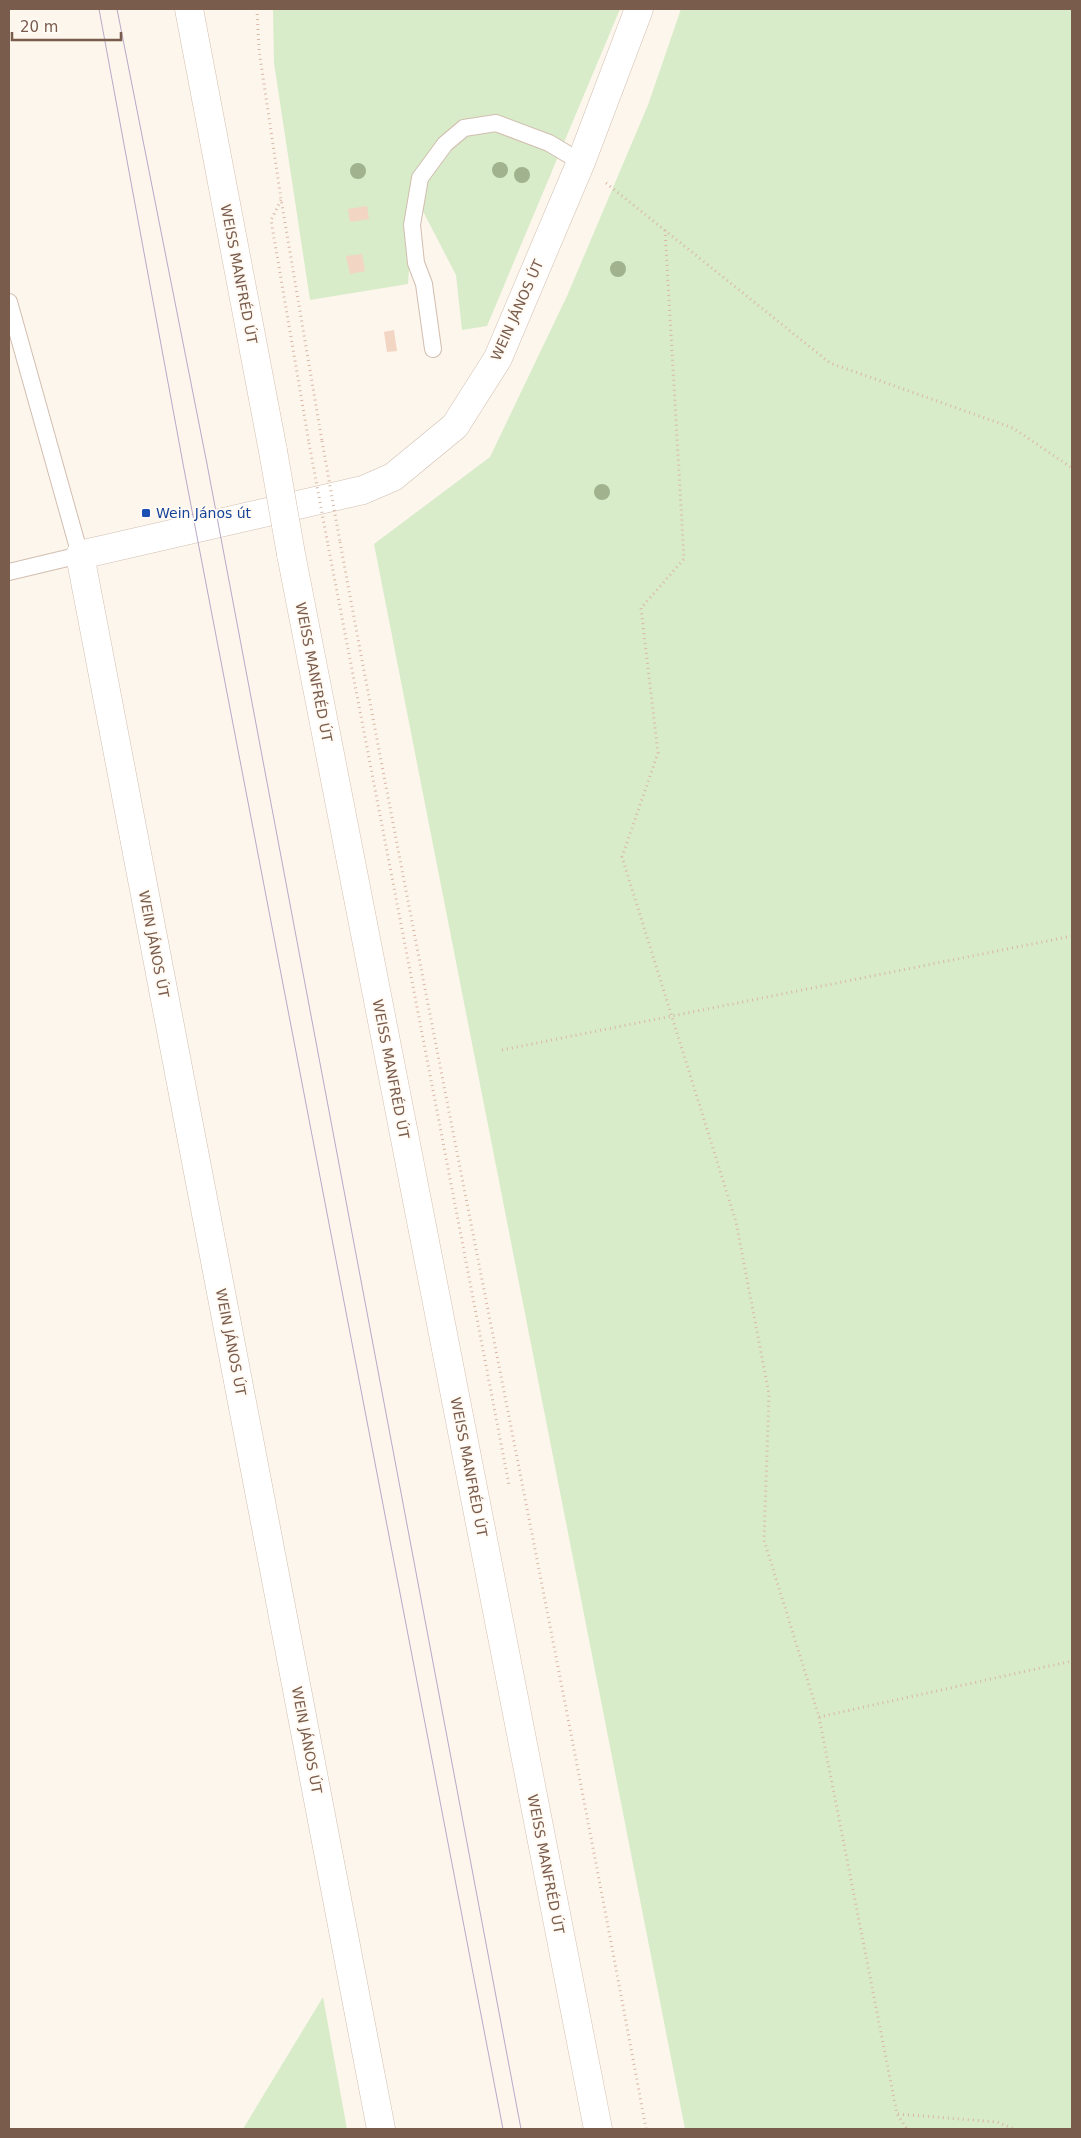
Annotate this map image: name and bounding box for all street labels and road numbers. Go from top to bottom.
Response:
street label: WEISS MANFRÉD ÚT [218,203,261,346]
street label: WEIN JÁNOS ÚT [487,256,547,363]
street label: WEISS MANFRÉD ÚT [293,601,336,744]
street label: WEIN JÁNOS ÚT [136,889,173,999]
street label: WEISS MANFRÉD ÚT [370,998,413,1141]
street label: WEIN JÁNOS ÚT [213,1287,250,1397]
street label: WEISS MANFRÉD ÚT [448,1396,491,1539]
street label: WEIN JÁNOS ÚT [289,1685,326,1795]
street label: WEISS MANFRÉD ÚT [525,1793,568,1936]

